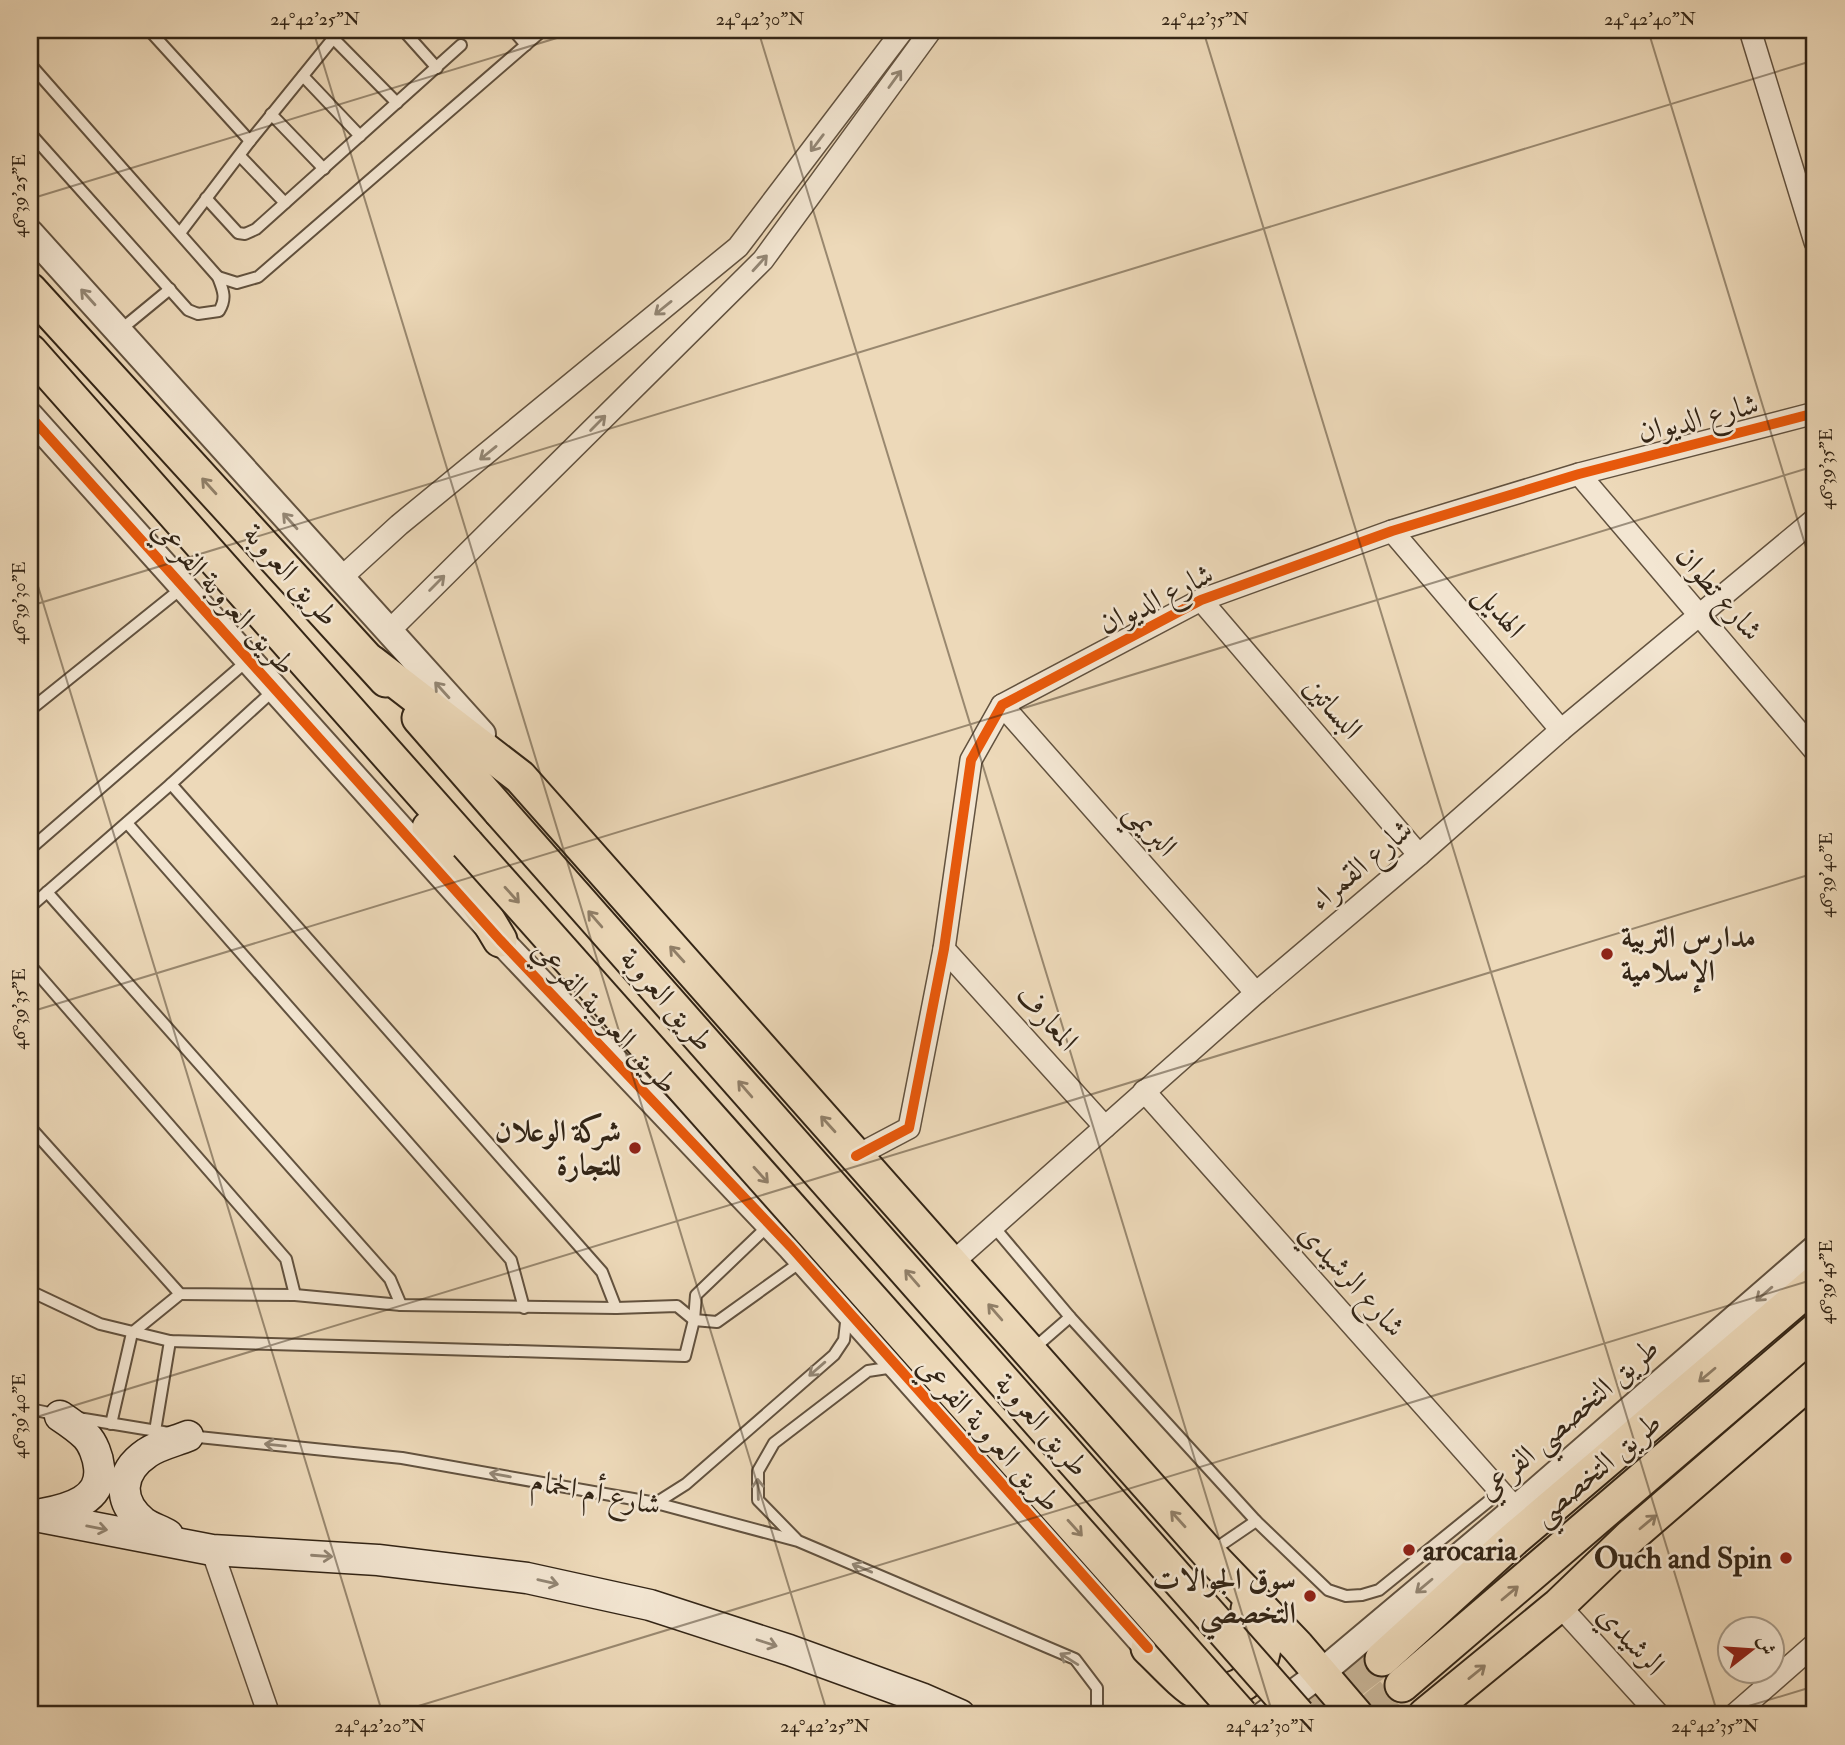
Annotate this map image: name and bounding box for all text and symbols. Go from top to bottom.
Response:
text: 24°42'25"N [270,8,360,31]
text: 24°42'30"N [716,8,804,31]
text: 24°42'35"N [1161,8,1249,31]
text: 24°42'40"N [1604,8,1696,31]
one-way arrow [887,70,902,89]
one-way arrow [810,133,825,152]
text: 46°39'25"E [8,154,31,238]
one-way arrow [752,254,768,272]
one-way arrow [80,288,96,306]
one-way arrow [655,300,673,316]
street label: شارع الديوان [1634,385,1764,457]
one-way arrow [590,414,607,431]
text: 46°39'35"E [1815,428,1838,510]
one-way arrow [479,445,497,461]
one-way arrow [201,478,218,495]
street label: طريق العروبة الفرعي [140,511,304,686]
one-way arrow [281,513,298,530]
street label: طريق العروبة [235,516,347,634]
street label: شارع تطوان [1663,538,1771,652]
street label: شارع الديوان [1092,555,1222,648]
text: 46°39'30"E [8,562,31,644]
one-way arrow [428,574,445,591]
street label: الهديل [1465,576,1533,647]
street label: البساتين [1296,669,1370,747]
one-way arrow [434,681,450,699]
street label: البريمي [1110,794,1185,870]
street label: شارع القمراء [1302,811,1424,924]
text: 46°39'40"E [1815,832,1838,918]
one-way arrow [504,886,520,904]
one-way arrow [587,910,603,928]
place label: مدارس التربية الإسلامية [1621,919,1756,993]
street label: طريق العروبة الفرعي [520,932,686,1105]
street label: طريق العروبة [612,940,722,1060]
one-way arrow [669,945,685,963]
marker: مدارس التربية الإسلامية [1599,946,1615,962]
text: 46°39'35"E [8,968,31,1050]
street label: المعارف [1008,977,1086,1059]
one-way arrow [738,1081,754,1099]
place label: شركة الوعلان للتجارة [495,1113,621,1184]
one-way arrow [819,1116,836,1133]
marker: شركة الوعلان للتجارة [627,1140,643,1156]
one-way arrow [753,1166,769,1184]
street label: شارع الرشيدي [1286,1215,1413,1349]
text: 46°39'45"E [1815,1240,1838,1324]
one-way arrow [904,1269,920,1287]
one-way arrow [1755,1286,1773,1302]
one-way arrow [987,1304,1003,1322]
street label: طريق التخصصي الفرعي [1470,1330,1666,1508]
street label: طريق العروبة الفرعي [905,1348,1069,1523]
one-way arrow [809,1361,827,1377]
street label: طريق العروبة [987,1365,1097,1485]
one-way arrow [1699,1367,1717,1383]
text: 46°39'40"E [8,1373,31,1459]
street label: طريق التخصصي [1525,1405,1669,1533]
one-way arrow [264,1438,286,1451]
street label: شارع أم الحمام [527,1459,665,1531]
one-way arrow [489,1468,512,1481]
one-way arrow [752,1478,765,1501]
one-way arrow [1170,1511,1186,1529]
one-way arrow [1639,1514,1657,1530]
one-way arrow [1066,1519,1083,1536]
one-way arrow [85,1521,108,1535]
place label: arocaria [1423,1532,1518,1569]
place label: Ouch and Spin [1594,1540,1773,1577]
marker: arocaria [1401,1542,1417,1558]
one-way arrow [310,1550,333,1563]
marker: Ouch and Spin [1778,1550,1794,1566]
one-way arrow [851,1560,873,1573]
place label: سوق الجوالات التخصصي [1152,1561,1296,1641]
one-way arrow [536,1576,559,1590]
one-way arrow [1415,1578,1433,1593]
one-way arrow [1501,1585,1519,1601]
marker: سوق الجوالات التخصصي [1302,1588,1318,1604]
street label: الرشيدي [1586,1597,1673,1687]
north arrow [1716,1616,1786,1686]
text: ش [1752,1633,1781,1658]
one-way arrow [755,1638,777,1650]
one-way arrow [1060,1651,1080,1665]
one-way arrow [1468,1664,1486,1680]
text: 24°42'20"N [335,1715,425,1738]
text: 24°42'25"N [780,1715,870,1738]
text: 24°42'30"N [1226,1715,1314,1738]
text: 24°42'35"N [1671,1715,1759,1738]

